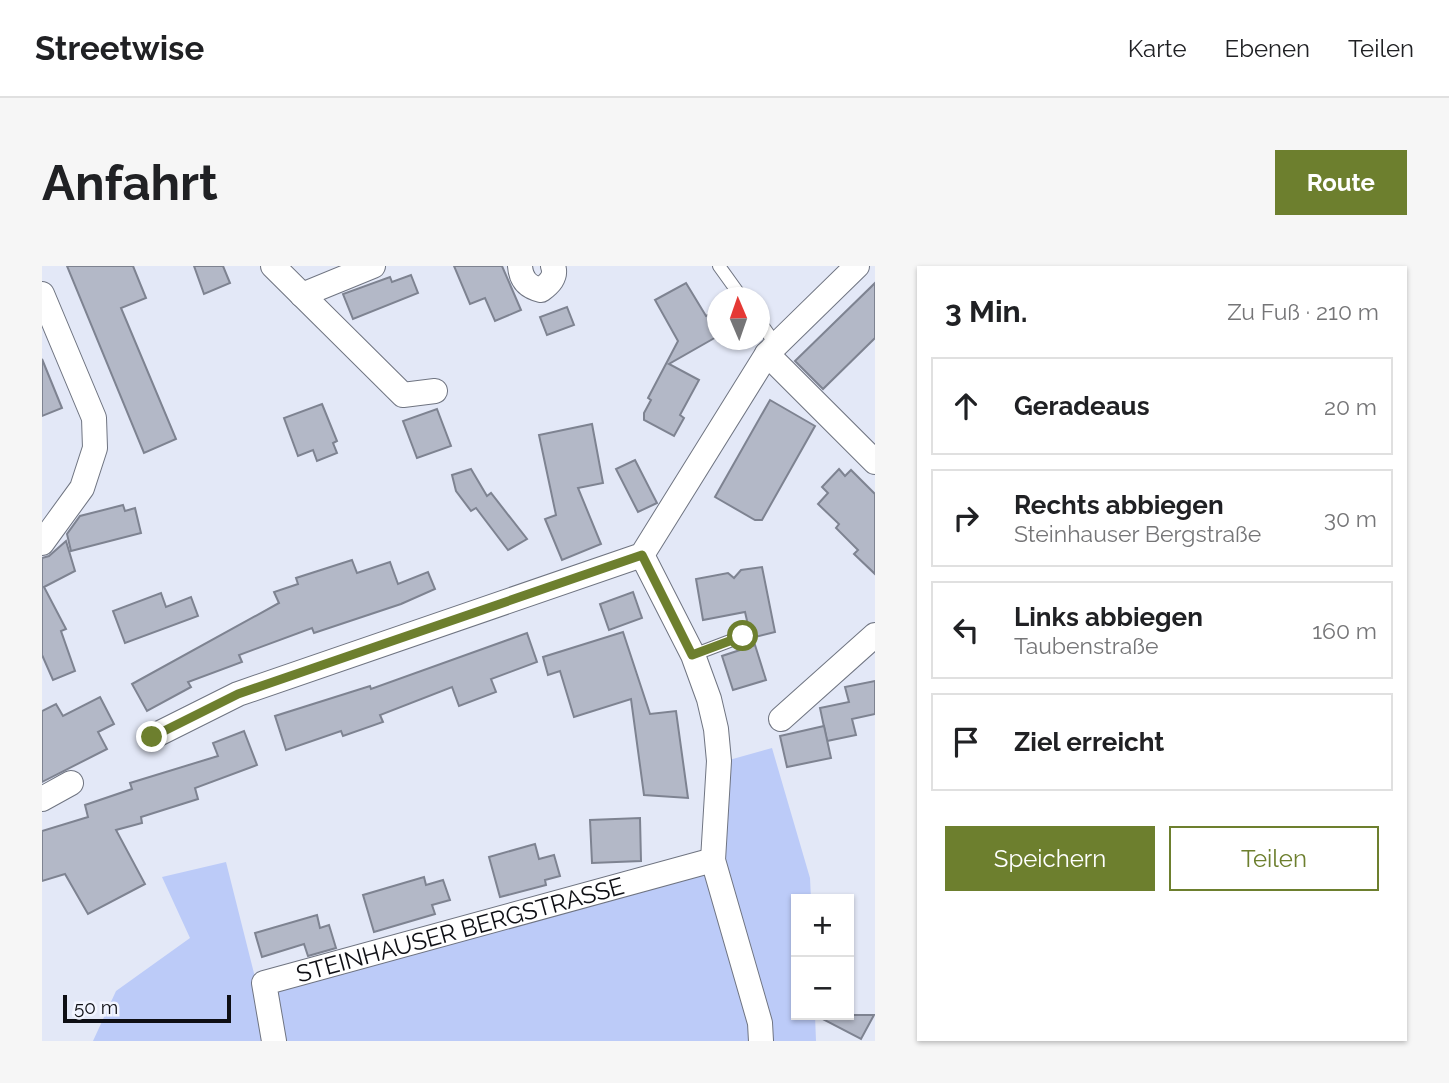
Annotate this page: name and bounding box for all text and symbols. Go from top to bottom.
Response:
text: Streetwise [35,29,204,68]
text: Karte [1128,34,1187,63]
text: Ebenen [1225,34,1310,63]
text: Teilen [1348,34,1414,63]
button: Route [1275,150,1407,215]
text: Anfahrt [42,154,218,211]
north arrow [707,287,770,350]
text: 3 Min. [945,294,1027,329]
text: Zu Fuß · 210 m [1227,298,1379,325]
icon: ahead [947,387,985,425]
text: Geradeaus [1014,391,1150,421]
text: 20 m [1324,393,1377,420]
text: Rechts abbiegen [1014,490,1224,520]
icon: right [947,499,985,537]
text: 30 m [1324,505,1377,532]
text: Steinhauser Bergstraße [1014,520,1261,547]
text: Links abbiegen [1014,602,1203,632]
icon: left [947,611,985,649]
text: 160 m [1312,617,1377,644]
route start [727,620,758,651]
text: Taubenstraße [1014,632,1158,659]
route end [136,721,167,752]
icon: arrive [947,723,985,761]
text: Ziel erreicht [1014,727,1164,757]
button: Speichern [945,826,1155,891]
button: Teilen [1169,826,1379,891]
street label: STEINHAUSER BERGSTRASSE [293,871,627,988]
map controls [791,894,854,1020]
button: + [791,894,854,957]
button: − [791,957,854,1020]
scale bar [63,992,231,1024]
text: 50 m [74,996,118,1018]

